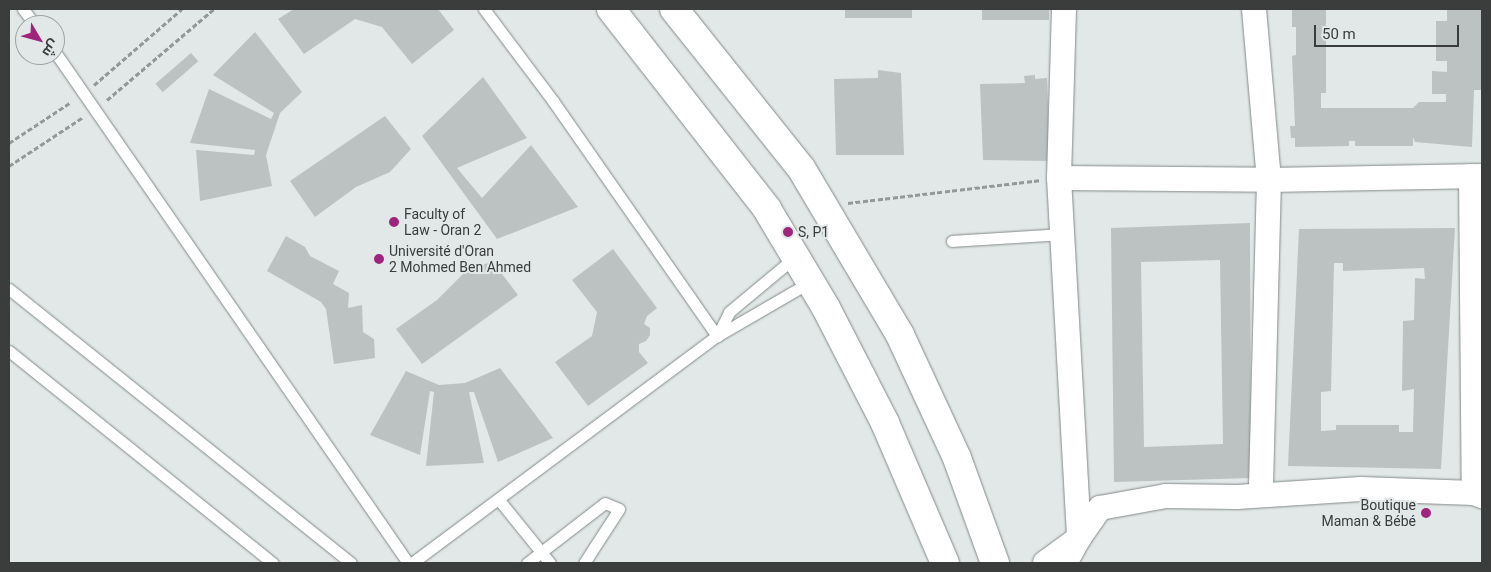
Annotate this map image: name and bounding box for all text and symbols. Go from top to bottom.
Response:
north arrow [15,15,65,65]
scale bar [1316,15,1461,47]
text: 50 m [1322,25,1356,43]
text: ش [39,36,63,60]
place label: Faculty of Law - Oran 2 [404,206,481,238]
marker: Faculty of Law - Oran 2 [388,216,400,228]
place label: S, P1 [798,224,829,240]
marker: S, P1 [782,226,794,238]
place label: Université d'Oran 2 Mohmed Ben Ahmed [389,243,531,276]
marker: Université d'Oran 2 Mohmed Ben Ahmed [373,253,385,265]
place label: Boutique Maman & Bébé [1321,497,1416,530]
marker: Boutique Maman & Bébé [1420,507,1432,519]

